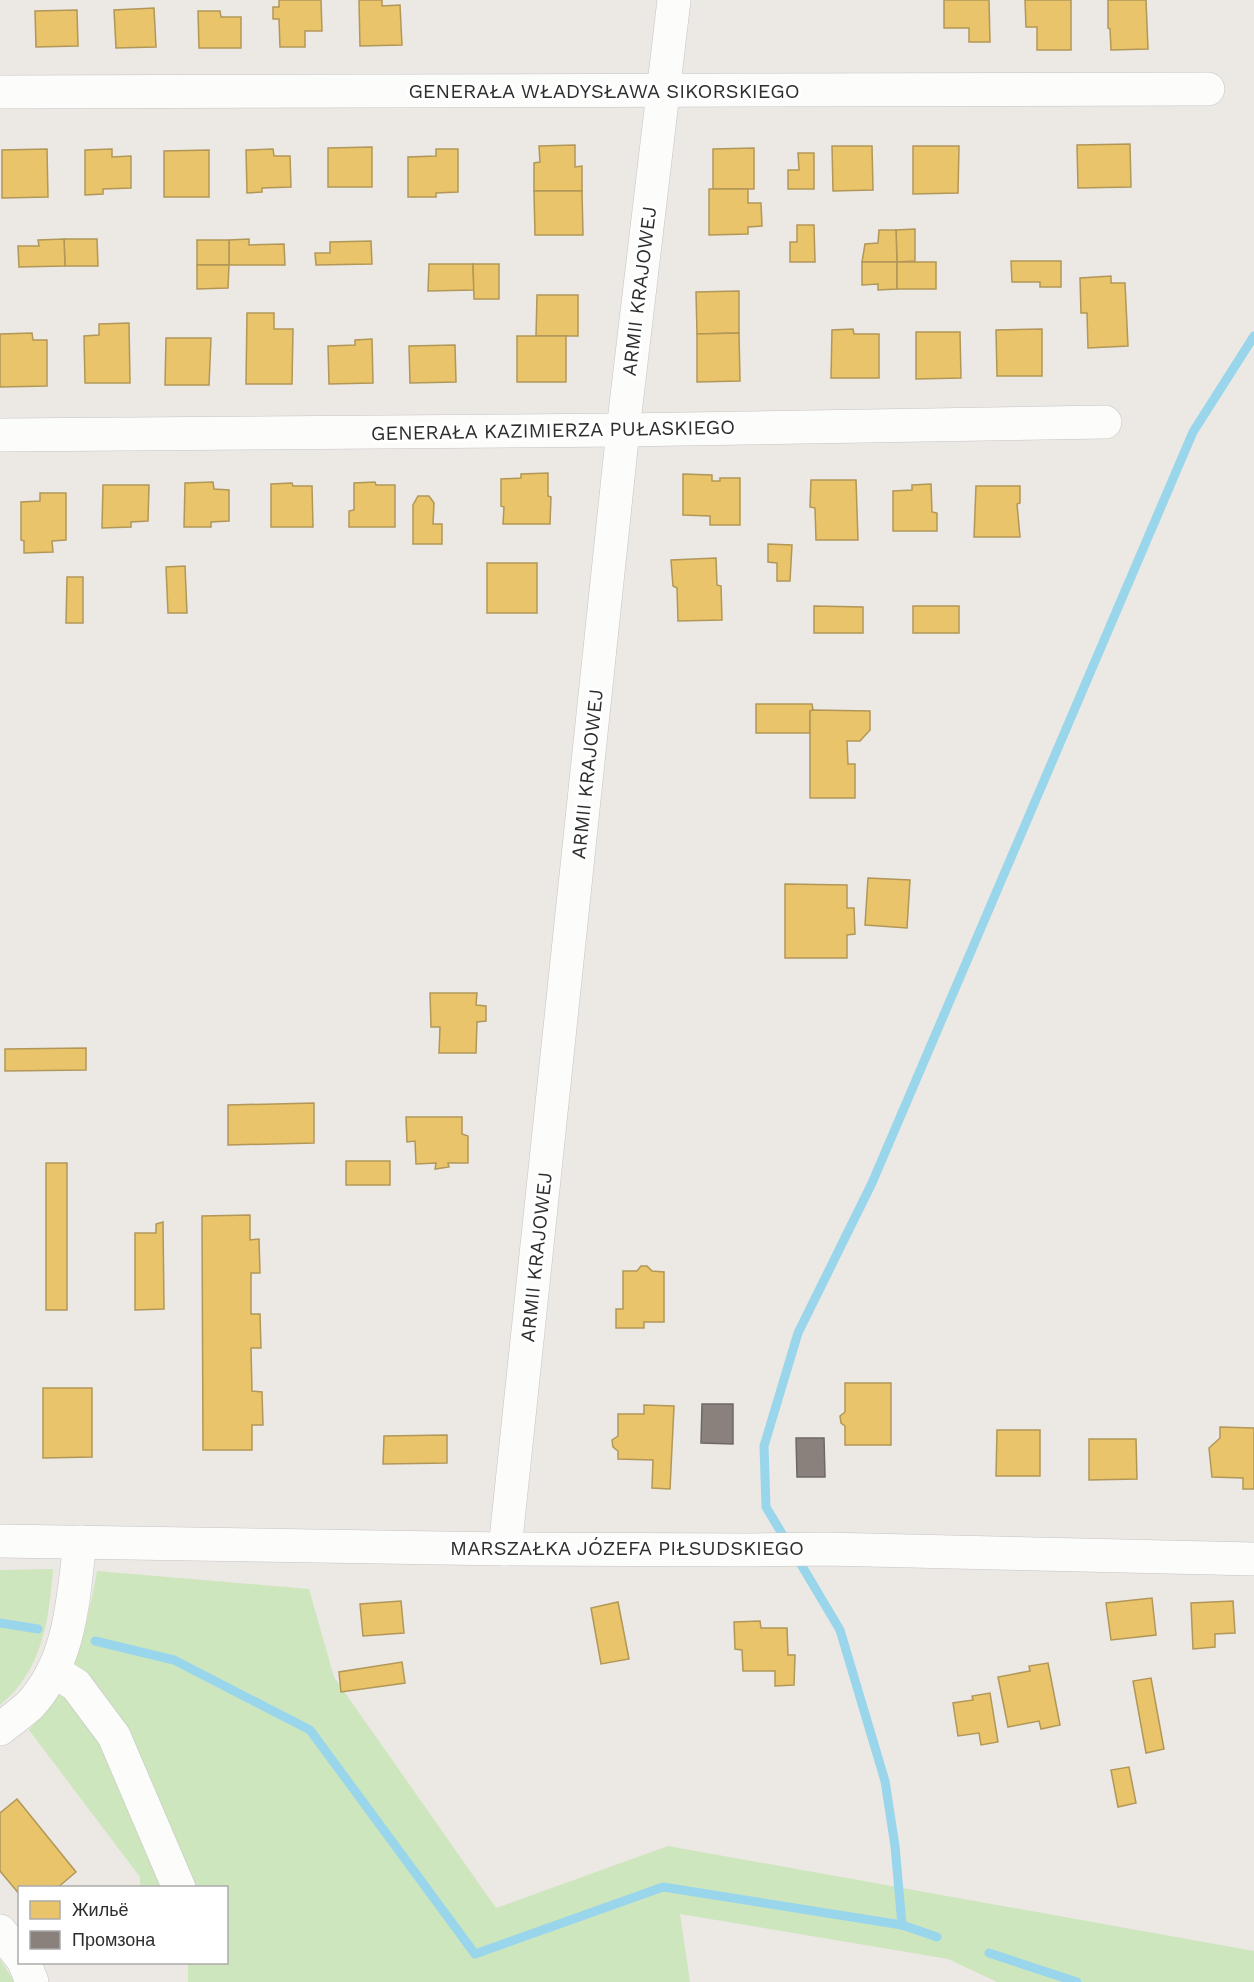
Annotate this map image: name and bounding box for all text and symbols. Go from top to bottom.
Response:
street label: GENERAŁA WŁADYSŁAWA SIKORSKIEGO [408,79,800,103]
street label: ARMII KRAJOWEJ [617,205,661,377]
street label: GENERAŁA KAZIMIERZA PUŁASKIEGO [371,415,735,445]
street label: ARMII KRAJOWEJ [566,688,608,860]
street label: ARMII KRAJOWEJ [515,1171,557,1343]
street label: MARSZAŁKA JÓZEFA PIŁSUDSKIEGO [450,1536,804,1560]
legend [18,1886,228,1964]
text: Жильё [72,1899,129,1920]
text: Промзона [72,1929,156,1950]

